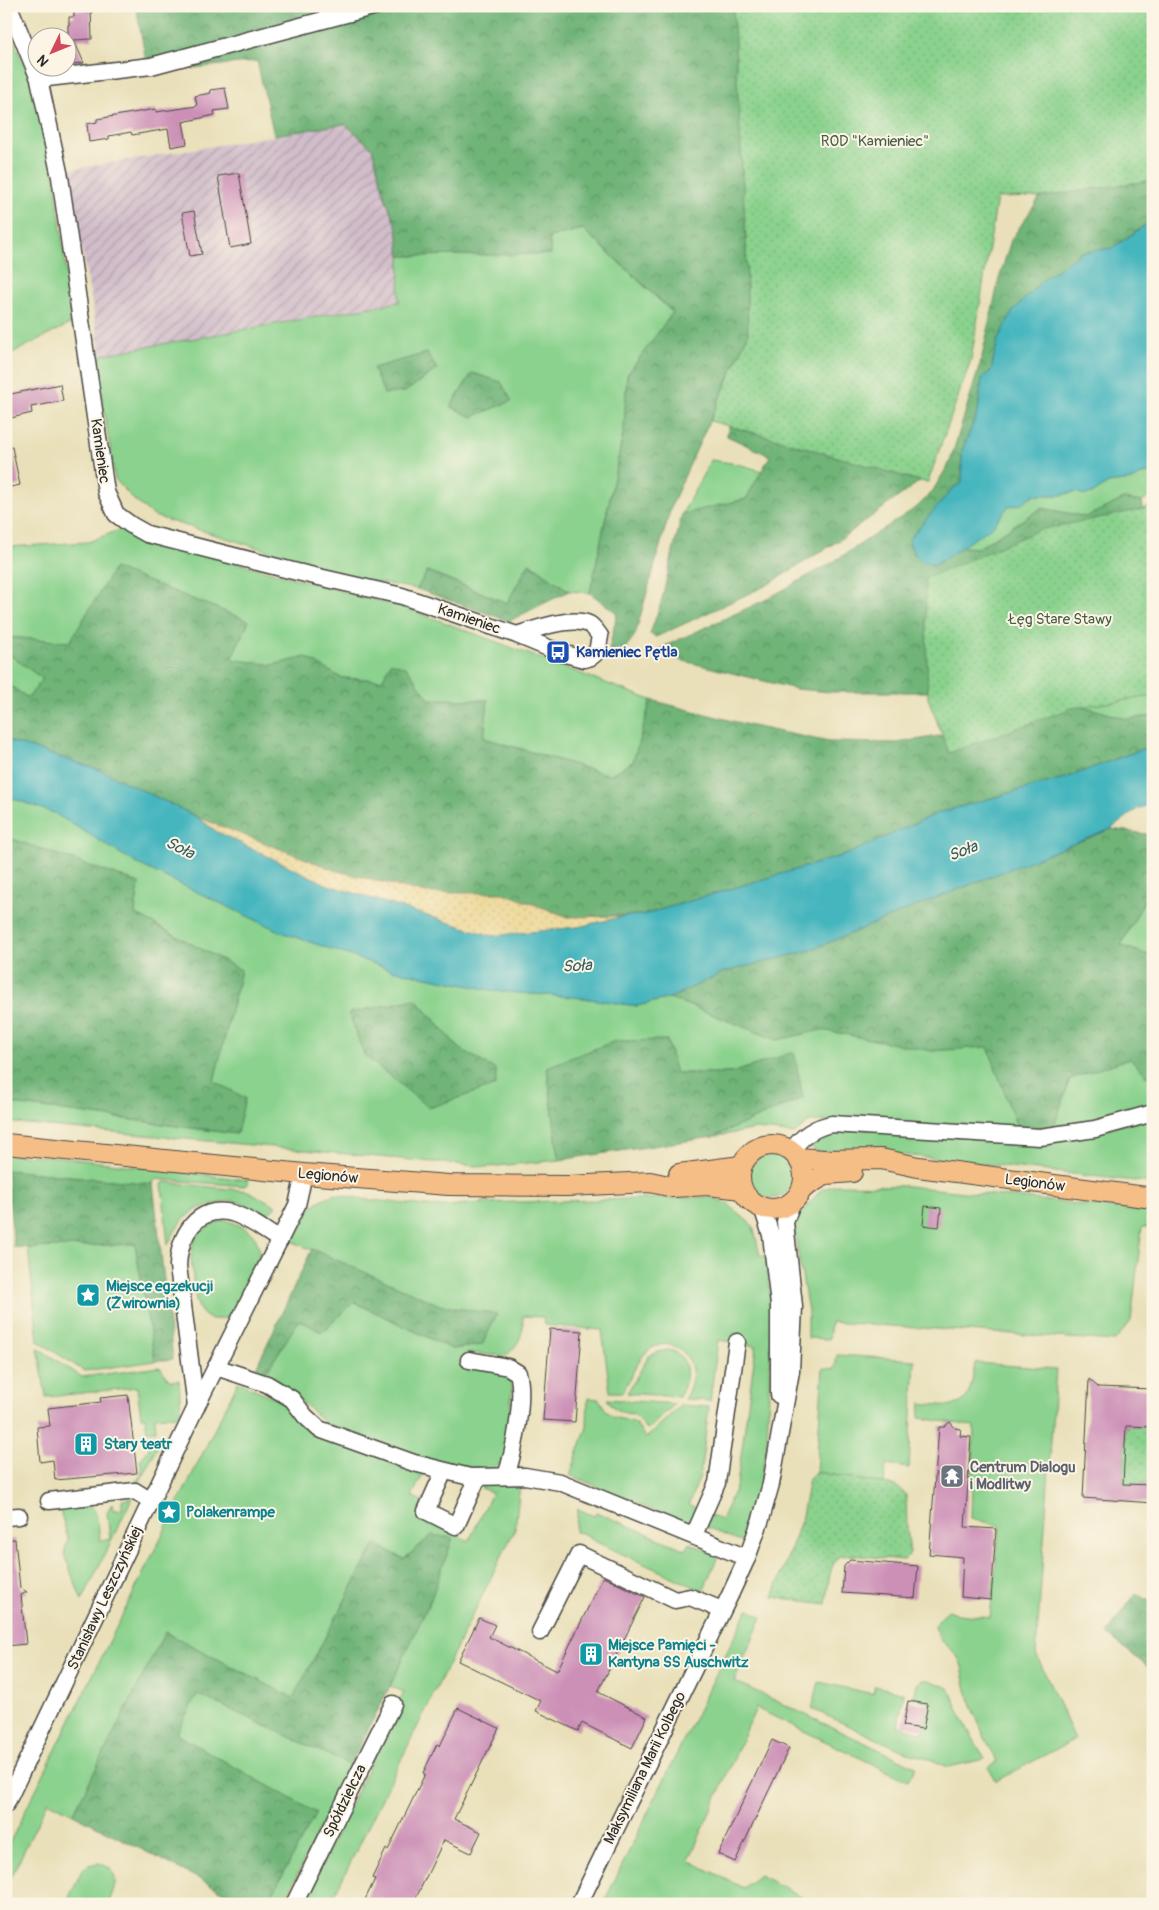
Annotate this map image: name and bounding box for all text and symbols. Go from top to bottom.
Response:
north arrow [28,28,78,78]
text: N [33,51,52,70]
park label: ROD "Kamieniec" [821,132,929,151]
street label: Kamieniec [86,417,114,485]
street label: Kamieniec [435,599,503,639]
park label: Łęg Stare Stawy [1007,610,1112,629]
bus stop icon: Kamieniec Pętla [545,639,571,665]
place label: Kamieniec Pętla [576,643,677,662]
water label: Soła [162,833,199,864]
water label: Soła [946,836,982,866]
water label: Soła [562,955,594,977]
street label: Legionów [297,1164,359,1188]
street label: Legionów [1004,1170,1066,1196]
place label: Miejsce egzekucji (Żwirownia) [106,1277,213,1313]
place icon: Miejsce egzekucji (Żwirownia) [75,1282,101,1308]
building icon: Stary teatr [73,1431,99,1457]
place label: Stary teatr [104,1435,173,1454]
place label: Centrum Dialogu i Modlitwy [970,1458,1076,1494]
temple icon: Centrum Dialogu i Modlitwy [939,1463,965,1489]
place icon: Polakenrampe [156,1499,182,1525]
place label: Polakenrampe [186,1503,275,1522]
street label: Stanisławy Leszczyńskiej [63,1523,147,1673]
place label: Miejsce Pamięci - Kantyna SS Auschwitz [608,1636,749,1672]
building icon: Miejsce Pamięci - Kantyna SS Auschwitz [578,1641,604,1667]
street label: Maksymiliana Marii Kolbego [600,1689,690,1847]
street label: Spółdzielcza [319,1761,371,1841]

